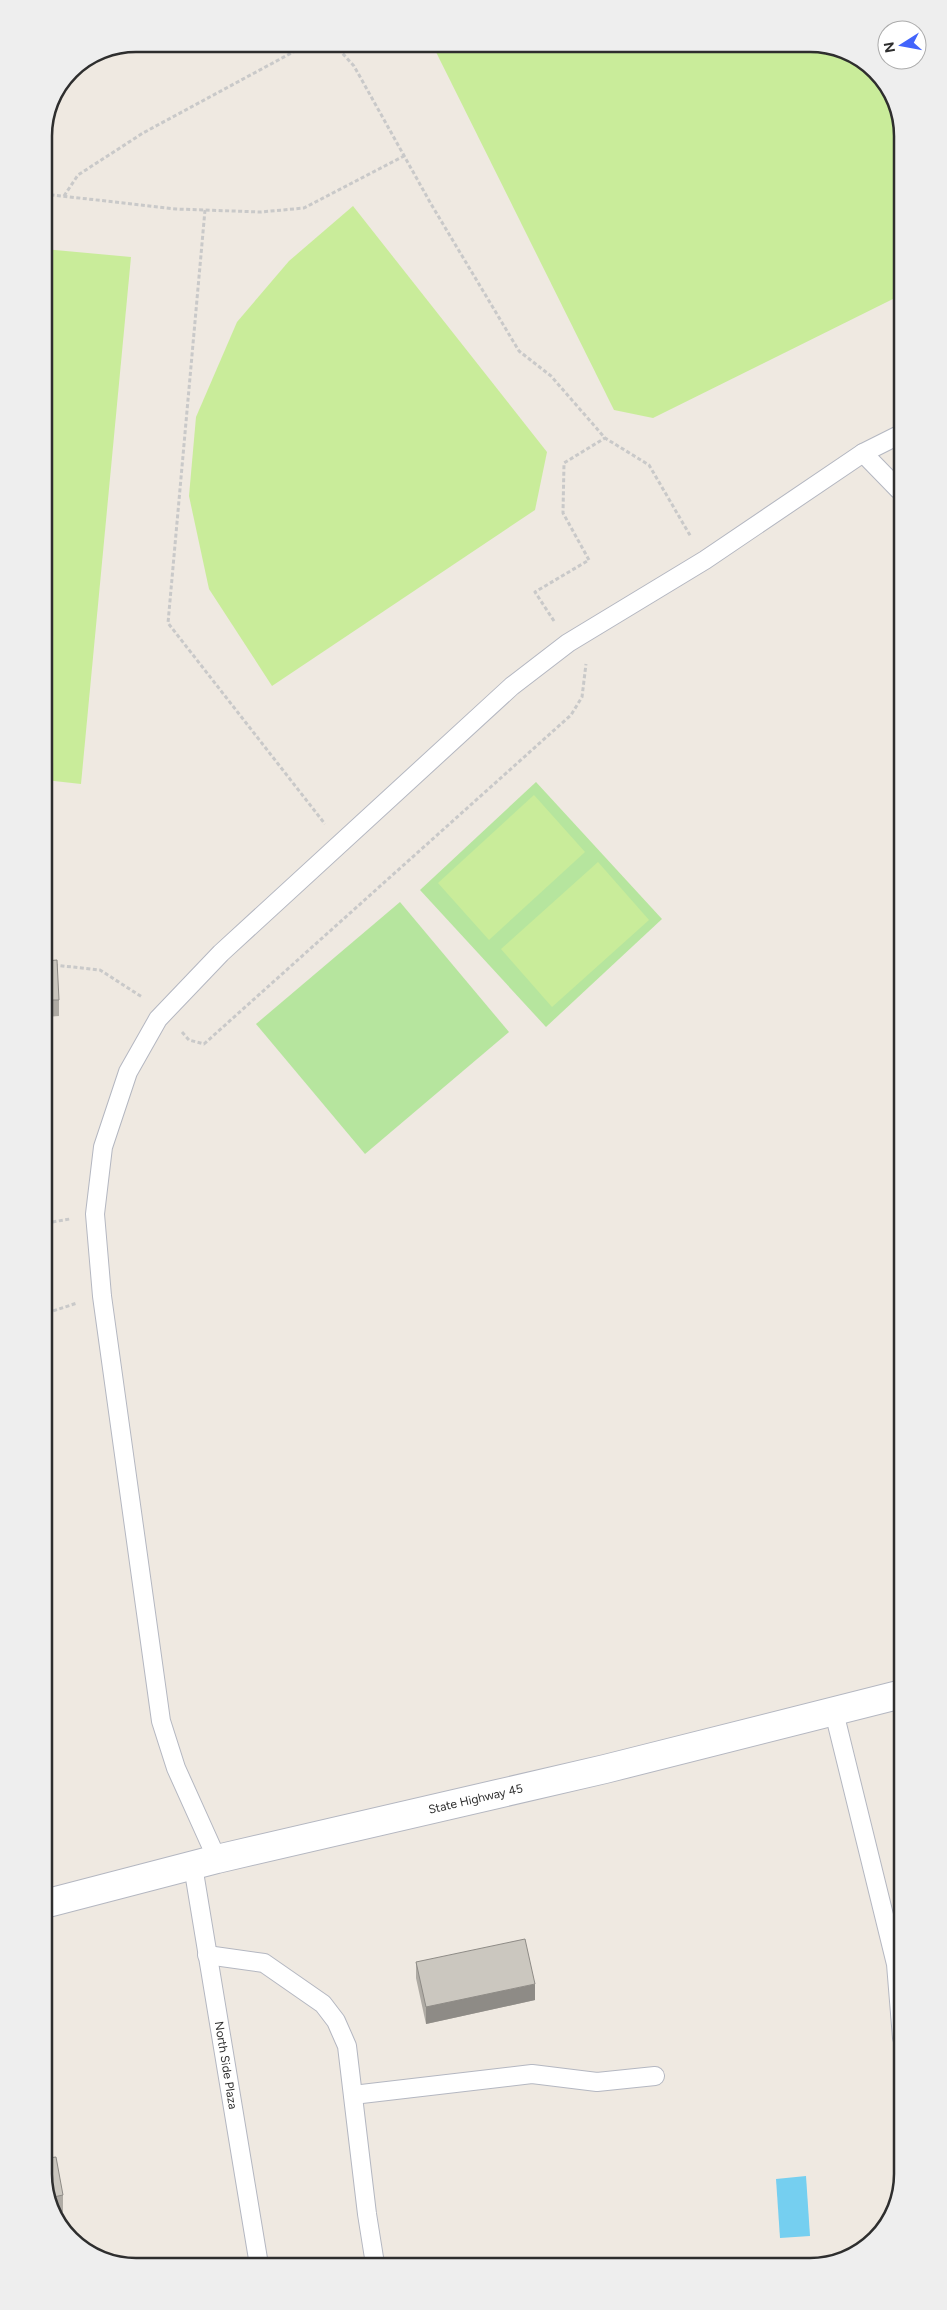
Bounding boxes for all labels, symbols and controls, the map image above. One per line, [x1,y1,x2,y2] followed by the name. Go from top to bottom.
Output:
[877,20,927,70] north arrow
[880,40,899,54] text: N
[427,1781,524,1817] street label: State Highway 45
[212,2020,240,2110] street label: North Side Plaza

